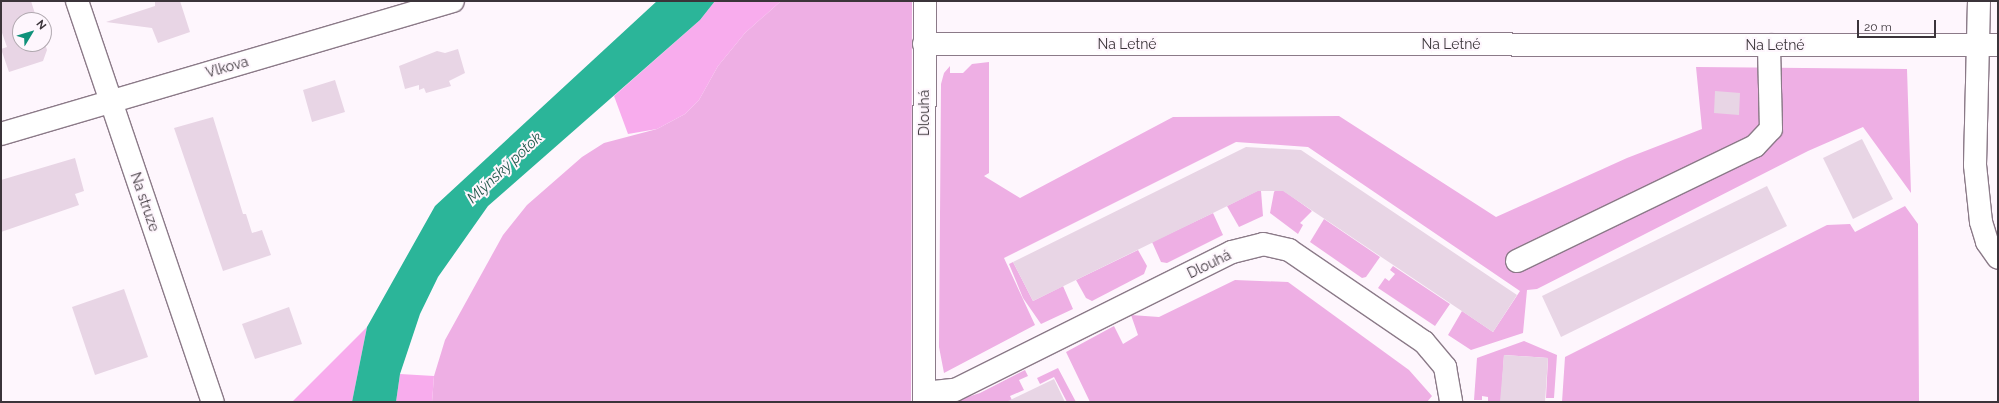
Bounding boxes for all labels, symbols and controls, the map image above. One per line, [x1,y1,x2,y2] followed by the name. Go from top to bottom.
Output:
[12,12,52,52] north arrow
[1859,12,1938,38] scale bar
[33,18,49,32] text: N
[1864,20,1892,34] text: 20 m
[1097,36,1157,52] street label: Na Letné
[1421,36,1481,52] street label: Na Letné
[1745,37,1805,53] street label: Na Letné
[204,53,250,81] street label: Vlkova
[916,90,932,136] street label: Dlouhá
[464,129,546,207] water label: Mlýnský potok
[127,170,163,234] street label: Na struze
[1185,246,1233,282] street label: Dlouhá

